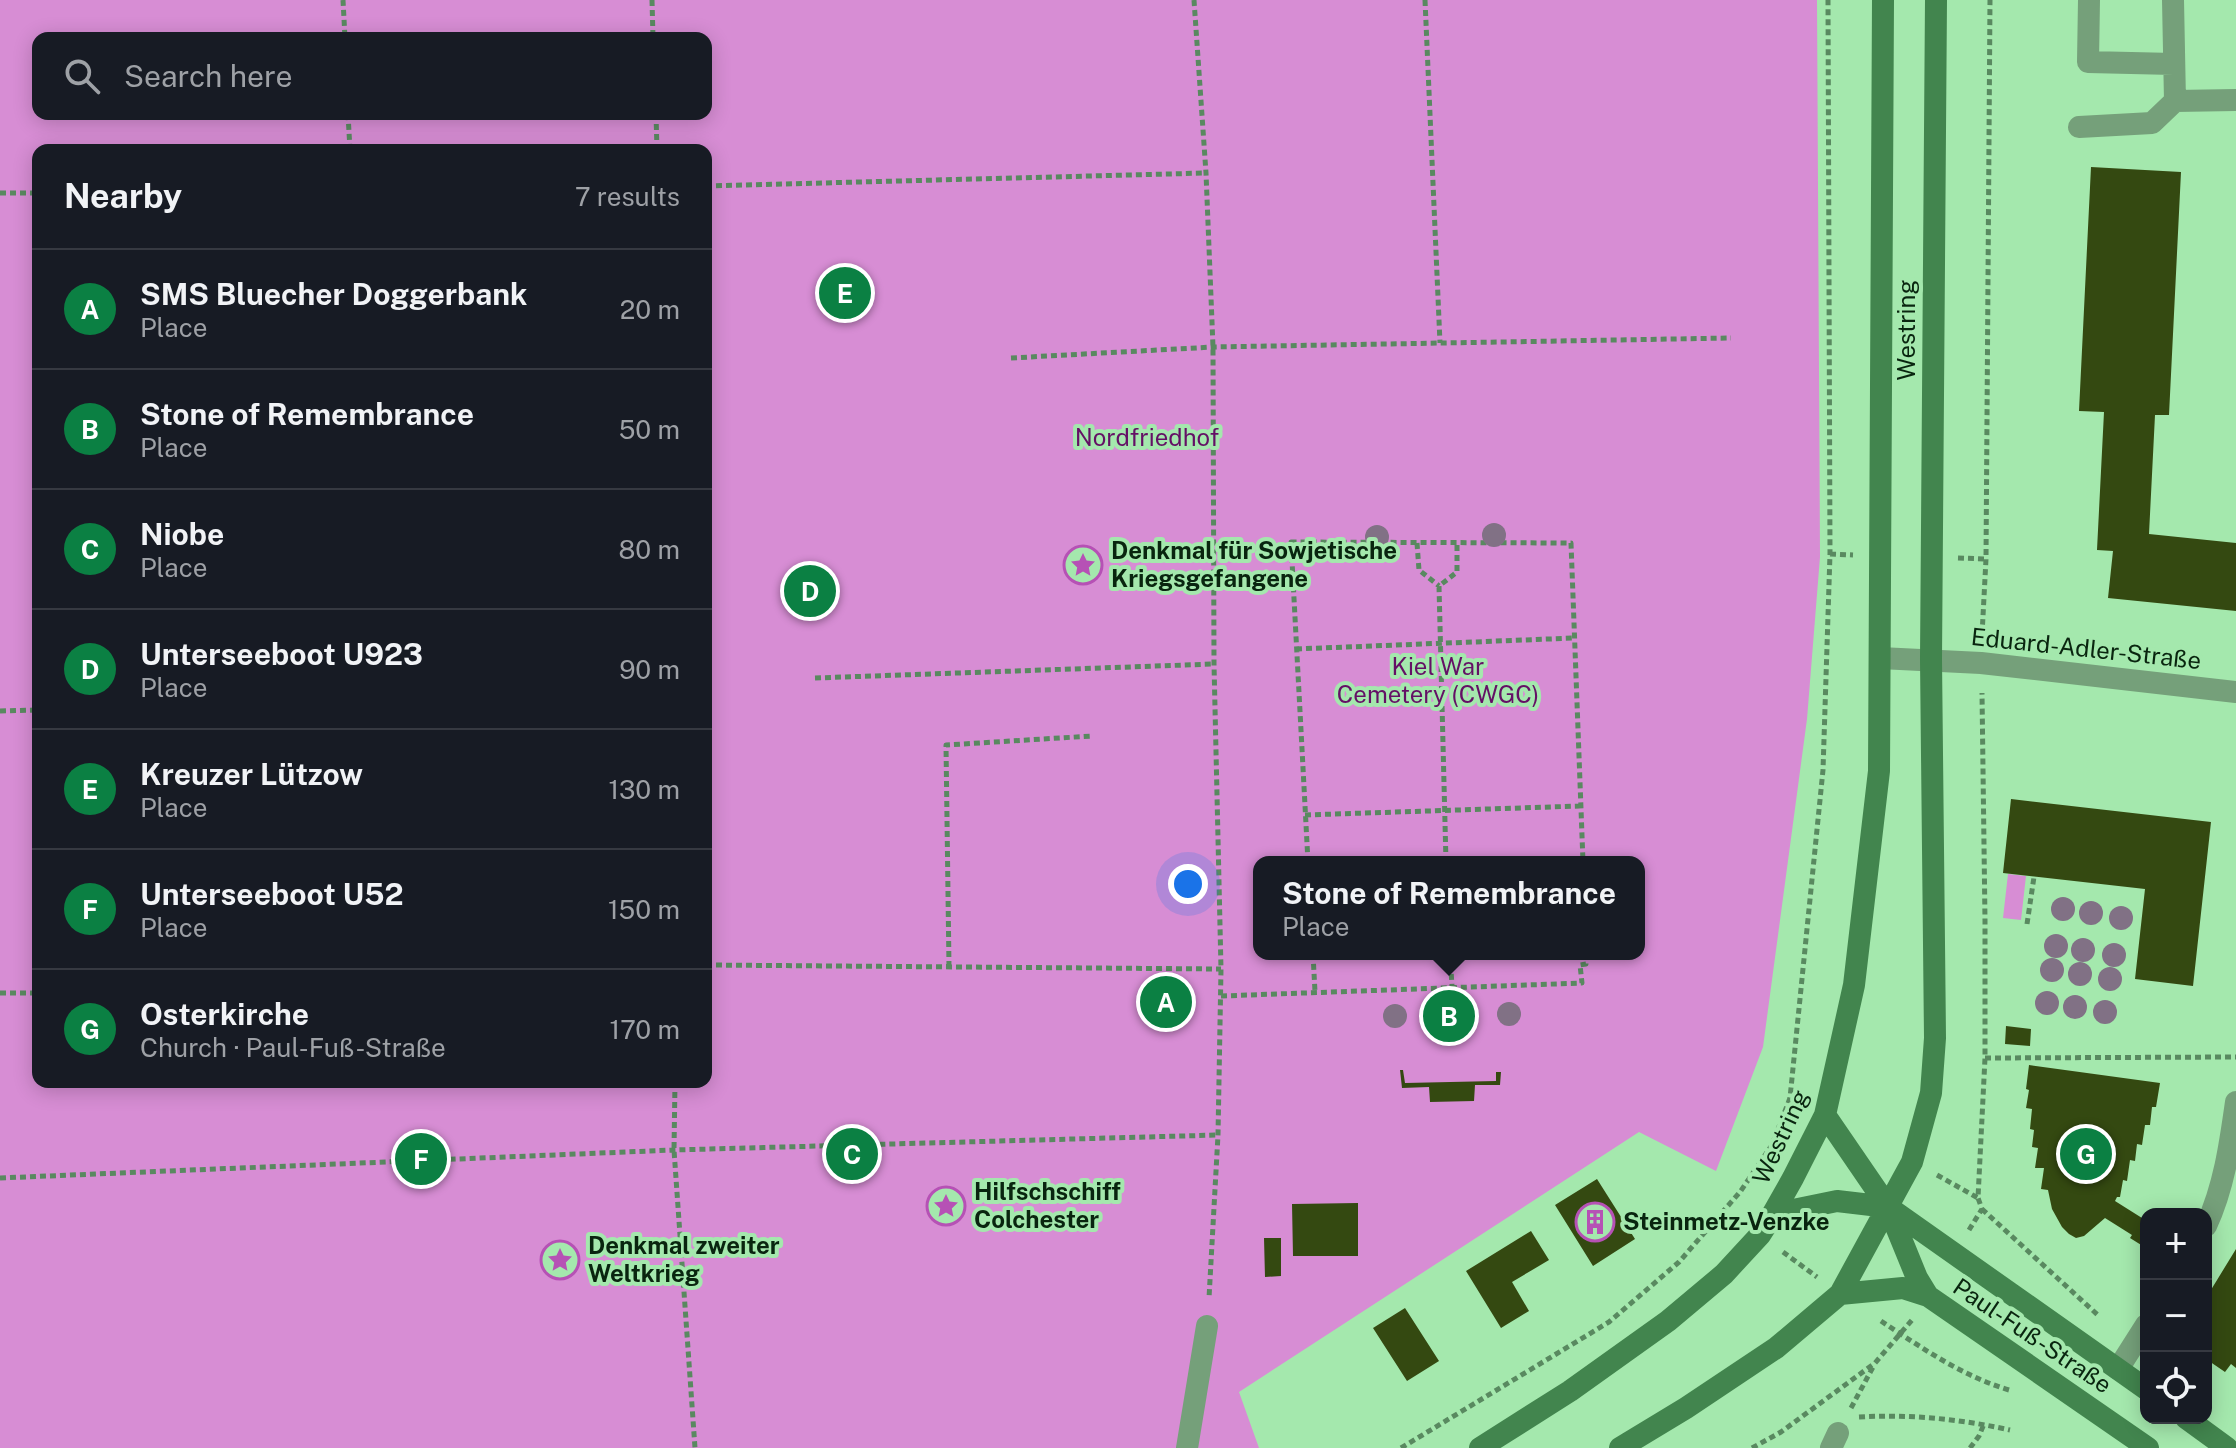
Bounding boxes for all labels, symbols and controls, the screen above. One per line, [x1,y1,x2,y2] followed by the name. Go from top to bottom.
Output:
[32,32,712,120] search box
[60,54,104,98] icon: search
[124,58,292,94] text: Search here
[64,176,182,216] text: Nearby
[575,181,680,212] text: 7 results
[819,263,871,323] pin: E
[140,276,527,312] text: SMS Bluecher Doggerbank
[1892,280,1920,380] street label: Westring
[81,294,99,325] text: A
[620,294,680,325] text: 20 m
[140,312,207,343] text: Place
[140,396,474,432] text: Stone of Remembrance
[81,414,99,445] text: B
[619,414,680,445] text: 50 m
[1075,423,1219,451] park label: Nordfriedhof
[140,432,207,463] text: Place
[140,516,224,552] text: Niobe
[81,534,99,565] text: C
[619,534,680,565] text: 80 m
[1111,536,1397,592] place label: Denkmal für Sowjetische Kriegsgefangene
[1062,544,1104,586] place icon: Denkmal für Sowjetische Kriegsgefangene
[140,552,207,583] text: Place
[784,561,836,621] pin: D
[1970,622,2203,674] street label: Eduard-Adler-Straße
[140,636,423,672] text: Unterseeboot U923
[1337,652,1539,708] park label: Kiel War Cemetery (CWGC)
[81,654,99,685] text: D
[619,654,680,685] text: 90 m
[140,672,207,703] text: Place
[140,756,363,792] text: Kreuzer Lützow
[82,774,98,805] text: E
[608,774,680,805] text: 130 m
[140,792,207,823] text: Place
[1253,856,1645,960] popup
[1168,864,1208,904] your location
[1282,875,1616,911] text: Stone of Remembrance
[140,876,404,912] text: Unterseeboot U52
[82,894,98,925] text: F
[608,894,680,925] text: 150 m
[1282,911,1349,942] text: Place
[140,912,207,943] text: Place
[1140,972,1192,1032] pin: A
[1423,986,1475,1046] pin: B
[140,996,309,1032] text: Osterkirche
[80,1014,100,1045] text: G
[610,1014,680,1045] text: 170 m
[140,1032,446,1063] text: Church · Paul-Fuß-Straße
[1746,1085,1814,1188] street label: Westring
[826,1124,878,1184] pin: C
[2060,1124,2112,1184] pin: G
[395,1129,447,1189] pin: F
[974,1177,1121,1233] place label: Hilfschschiff Colchester
[925,1185,967,1227] place icon: Hilfschschiff Colchester
[1574,1201,1616,1243] building icon: Steinmetz-Venzke
[1623,1207,1830,1235] place label: Steinmetz-Venzke
[2140,1208,2212,1424] map controls
[2140,1208,2212,1280] button: +
[588,1231,780,1287] place label: Denkmal zweiter Weltkrieg
[539,1239,581,1281] place icon: Denkmal zweiter Weltkrieg
[1948,1272,2117,1398] street label: Paul-Fuß-Straße
[2140,1280,2212,1352] button: −
[2140,1352,2212,1424] button: locate

